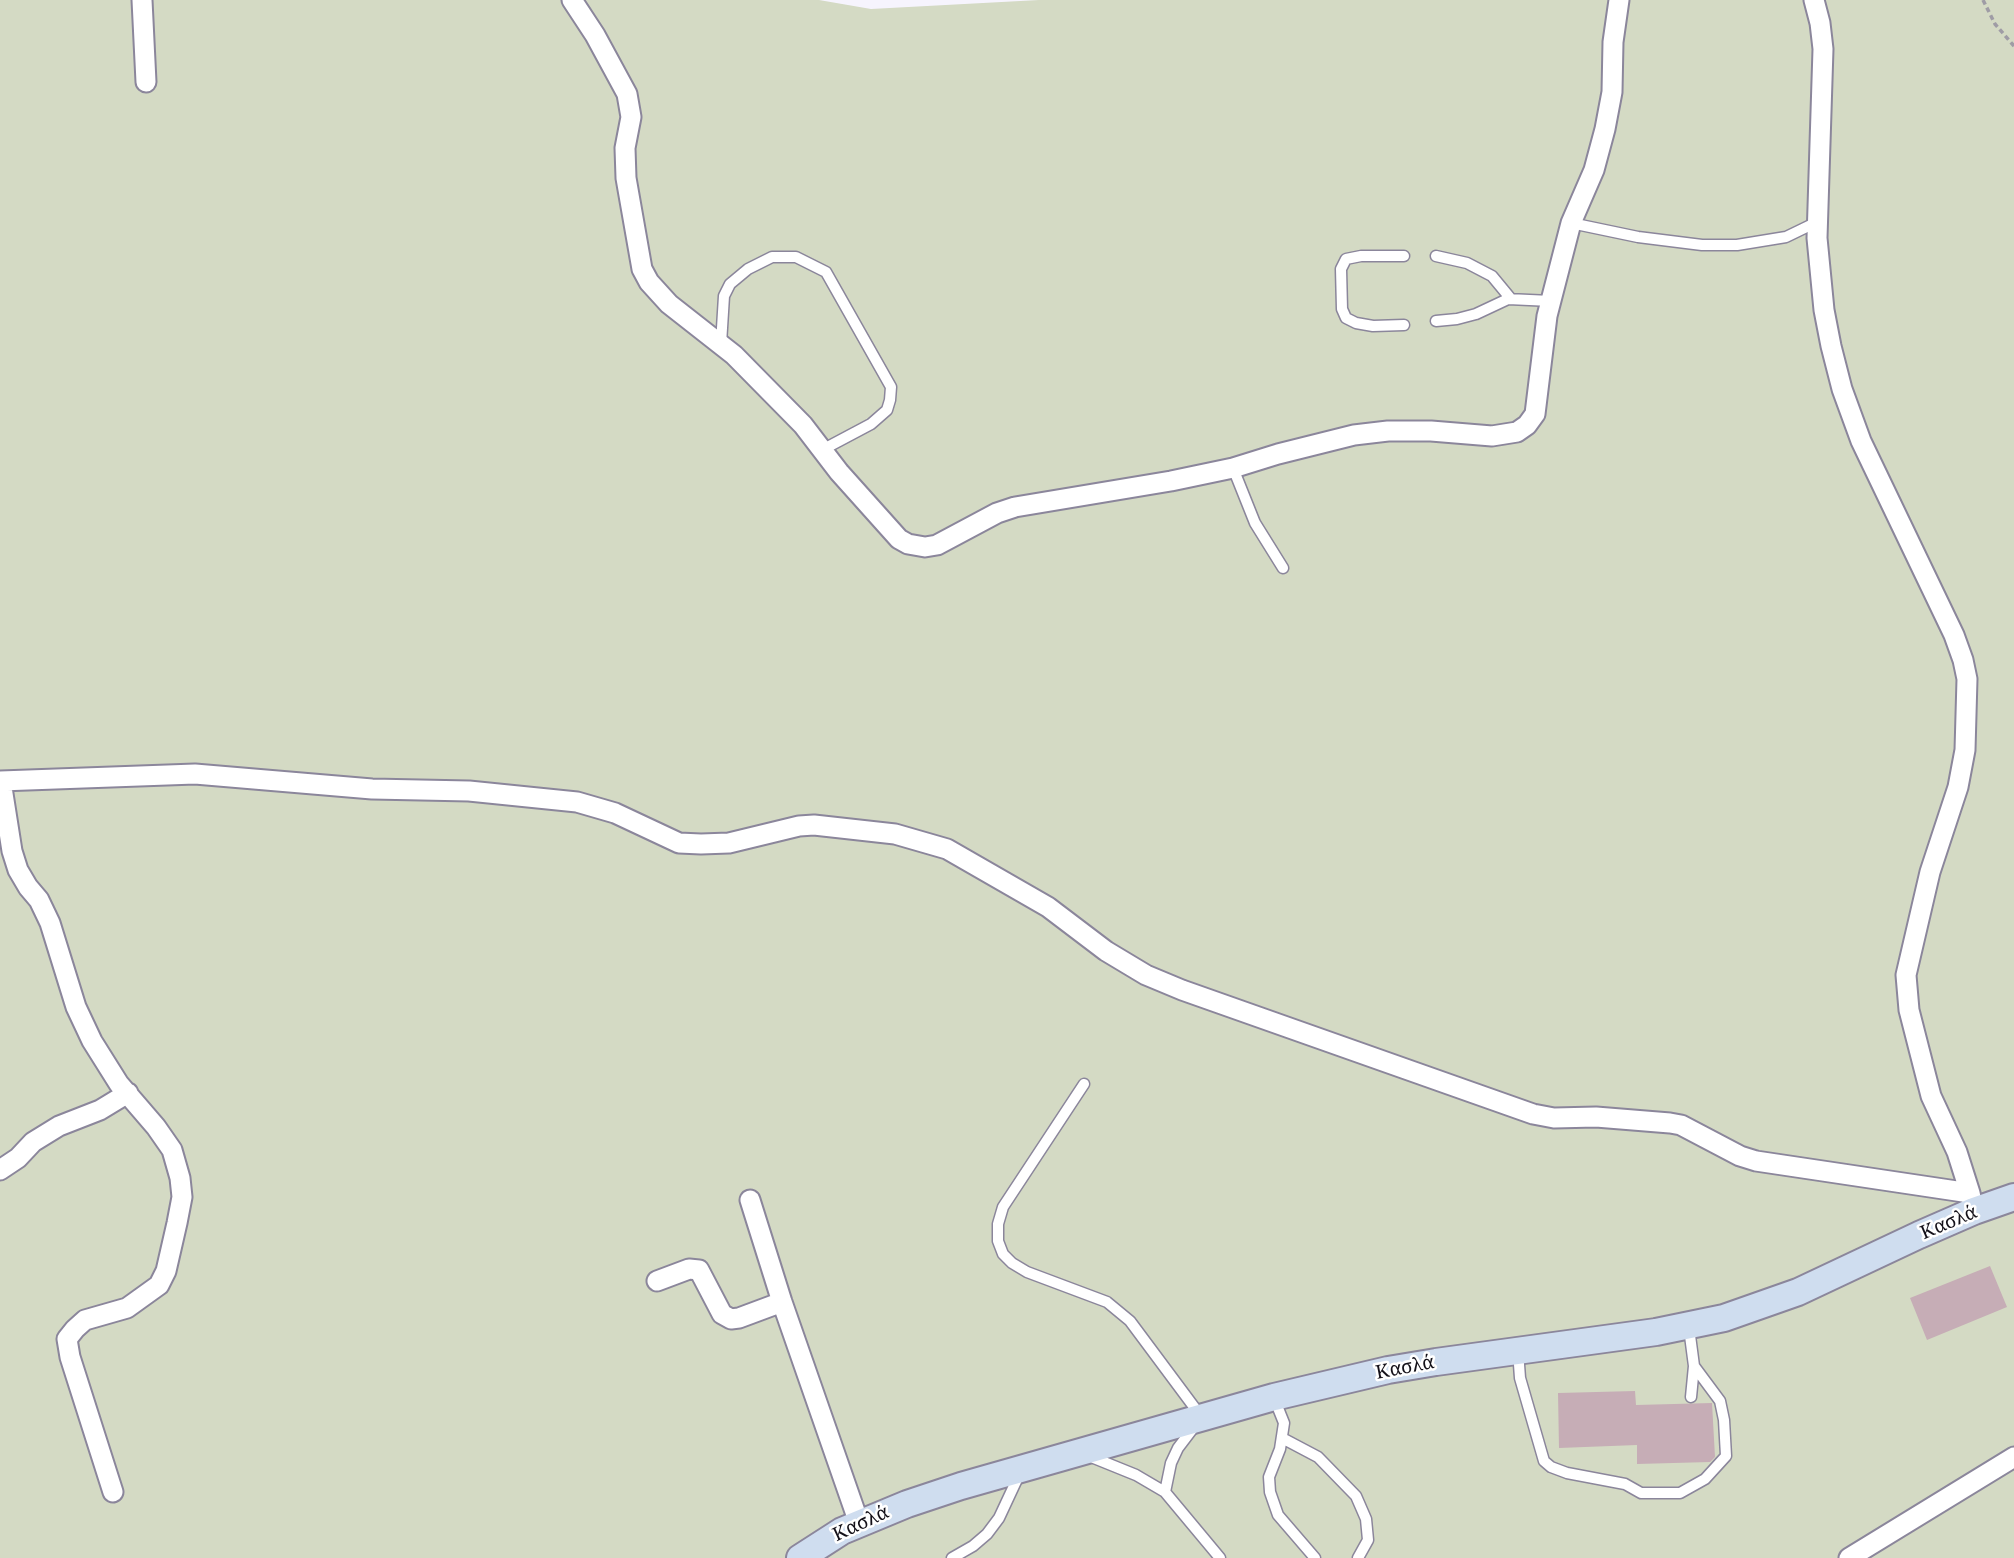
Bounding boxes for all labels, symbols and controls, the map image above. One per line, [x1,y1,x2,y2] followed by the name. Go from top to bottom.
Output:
[1917,1201,1981,1245] street label: Κασλά
[1374,1351,1436,1385] street label: Κασλά
[829,1501,893,1547] street label: Κασλά

